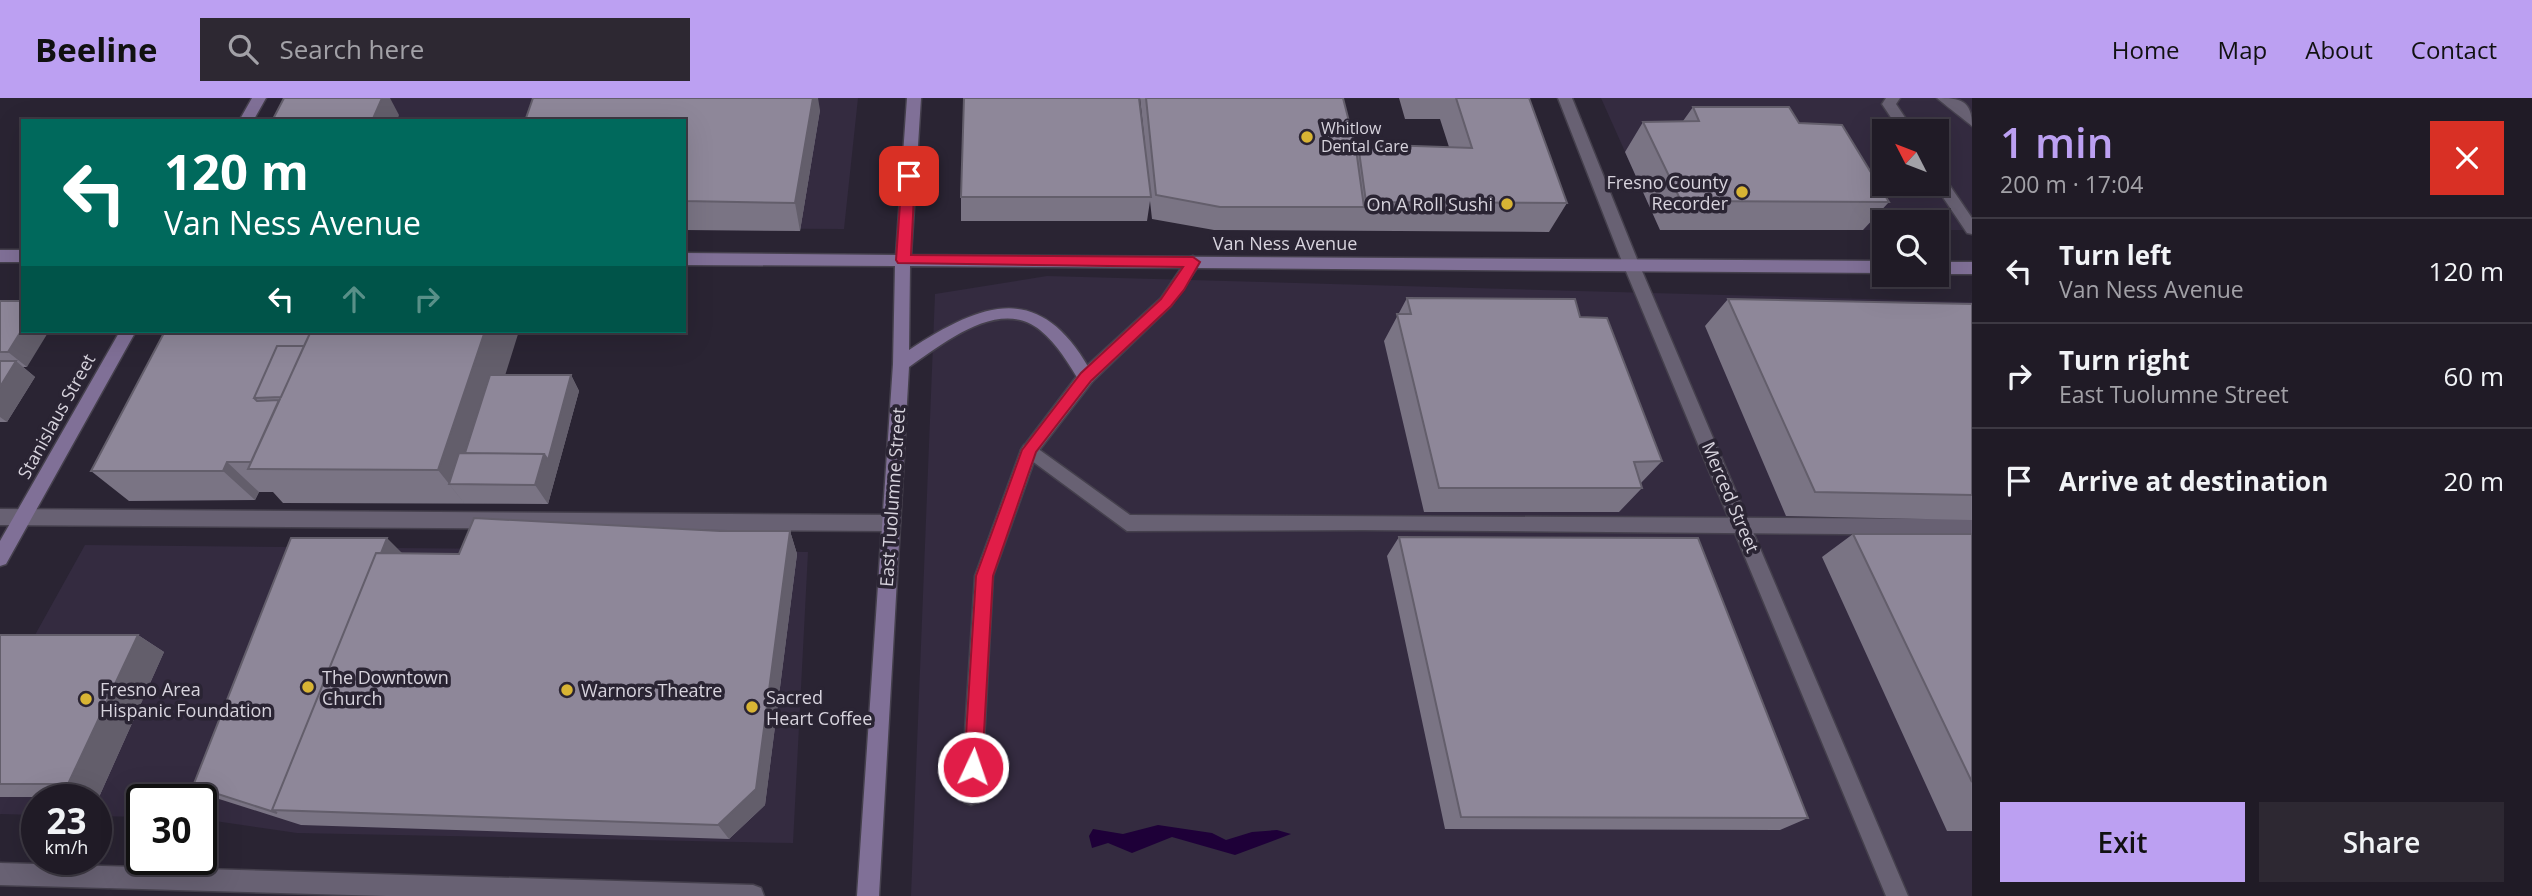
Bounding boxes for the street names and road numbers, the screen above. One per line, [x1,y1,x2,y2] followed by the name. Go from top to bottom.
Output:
[1213,231,1357,255] street label: Van Ness Avenue
[12,349,100,483] street label: Stanislaus Street
[874,406,910,588] street label: East Tuolumne Street
[1697,438,1765,556] street label: Merced Street

